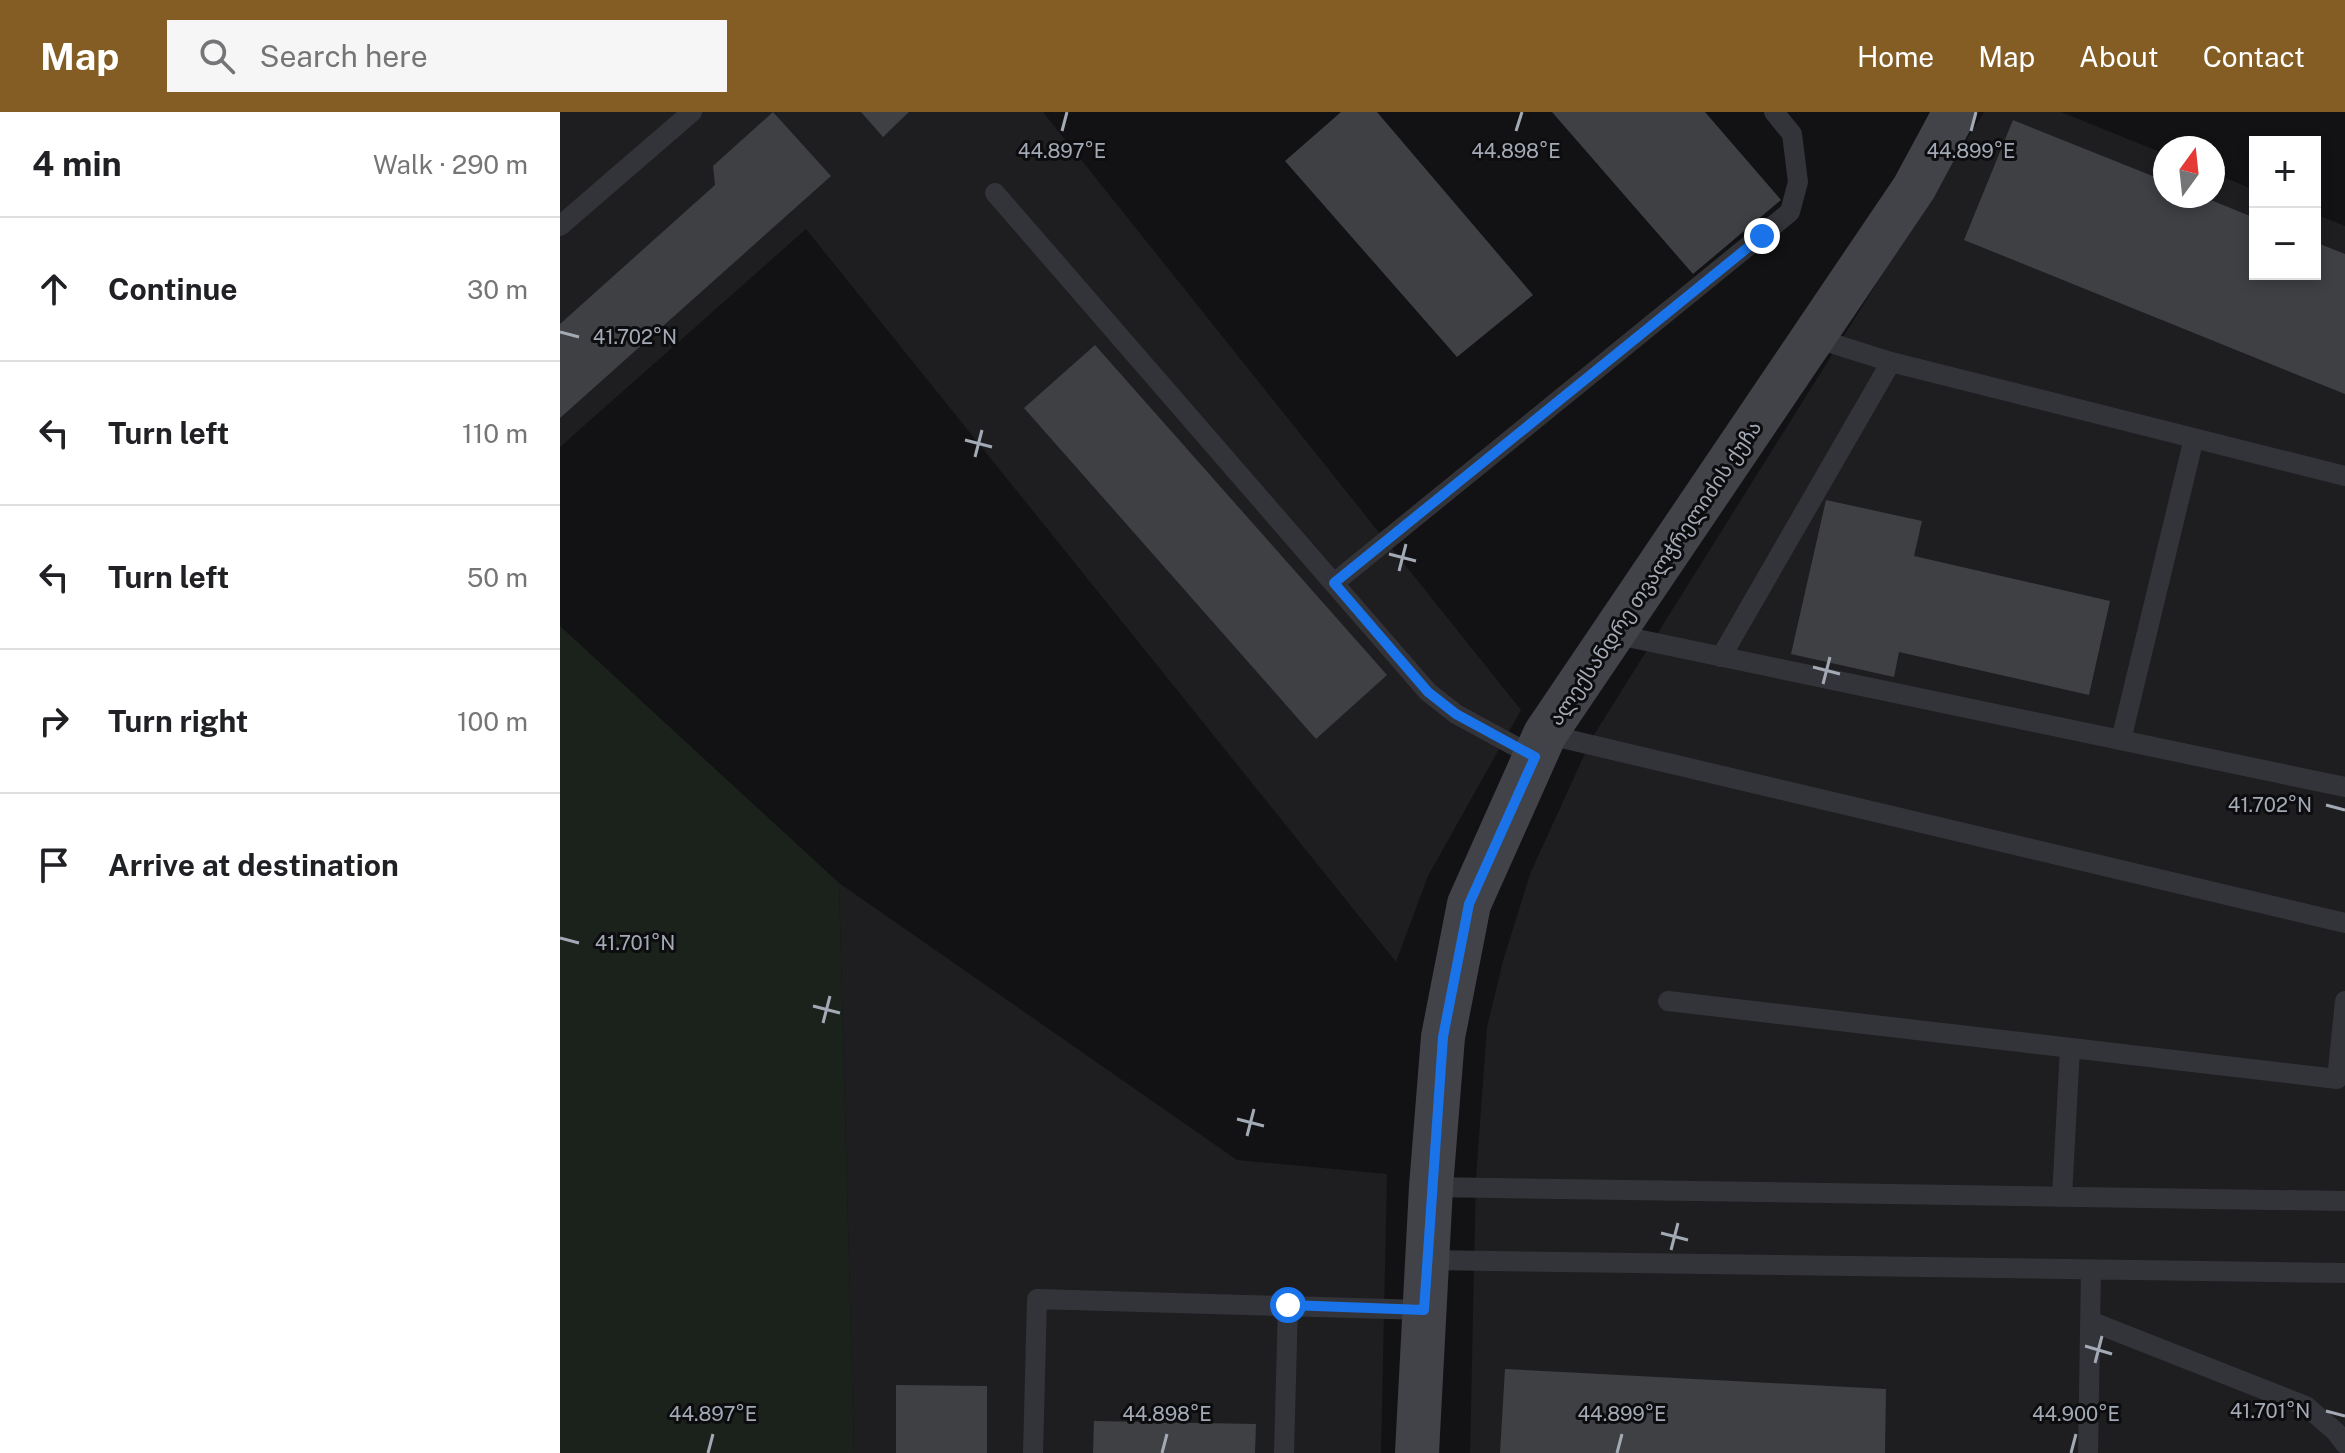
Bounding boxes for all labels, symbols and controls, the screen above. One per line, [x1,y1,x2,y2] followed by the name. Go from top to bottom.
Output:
[167,20,727,92] search box
[40,34,119,79] text: Map
[195,34,239,78] icon: search
[259,38,428,74] text: Search here
[1857,40,1934,73] text: Home
[1978,40,2035,73] text: Map
[2079,40,2159,73] text: About
[2203,40,2305,73] text: Contact
[2153,136,2225,208] north arrow
[2249,136,2321,280] map controls
[2249,136,2321,208] button: +
[1018,139,1106,163] text: 44.897°E
[1471,139,1561,163] text: 44.898°E
[1927,139,2015,163] text: 44.899°E
[32,144,122,184] text: 4 min
[373,149,528,180] text: Walk · 290 m
[2249,208,2321,280] button: −
[1744,218,1780,254] route end
[32,267,76,311] icon: ahead
[108,271,238,307] text: Continue
[467,274,528,305] text: 30 m
[593,325,677,349] text: 41.702°N
[32,411,76,455] icon: left
[108,415,229,451] text: Turn left
[1544,416,1767,730] street label: ალექსანდრე თვალჭრელიძის ქუჩა
[462,418,528,449] text: 110 m
[32,555,76,599] icon: left
[108,559,229,595] text: Turn left
[467,562,528,593] text: 50 m
[32,699,76,743] icon: right
[108,703,248,739] text: Turn right
[457,706,528,737] text: 100 m
[2228,793,2312,817] text: 41.702°N
[32,843,76,887] icon: arrive
[108,847,399,883] text: Arrive at destination
[595,931,675,955] text: 41.701°N
[1270,1287,1306,1323] route start
[2230,1399,2310,1423] text: 41.701°N
[669,1402,757,1426] text: 44.897°E
[1122,1402,1212,1426] text: 44.898°E
[1578,1402,1666,1426] text: 44.899°E
[2032,1402,2120,1426] text: 44.900°E

